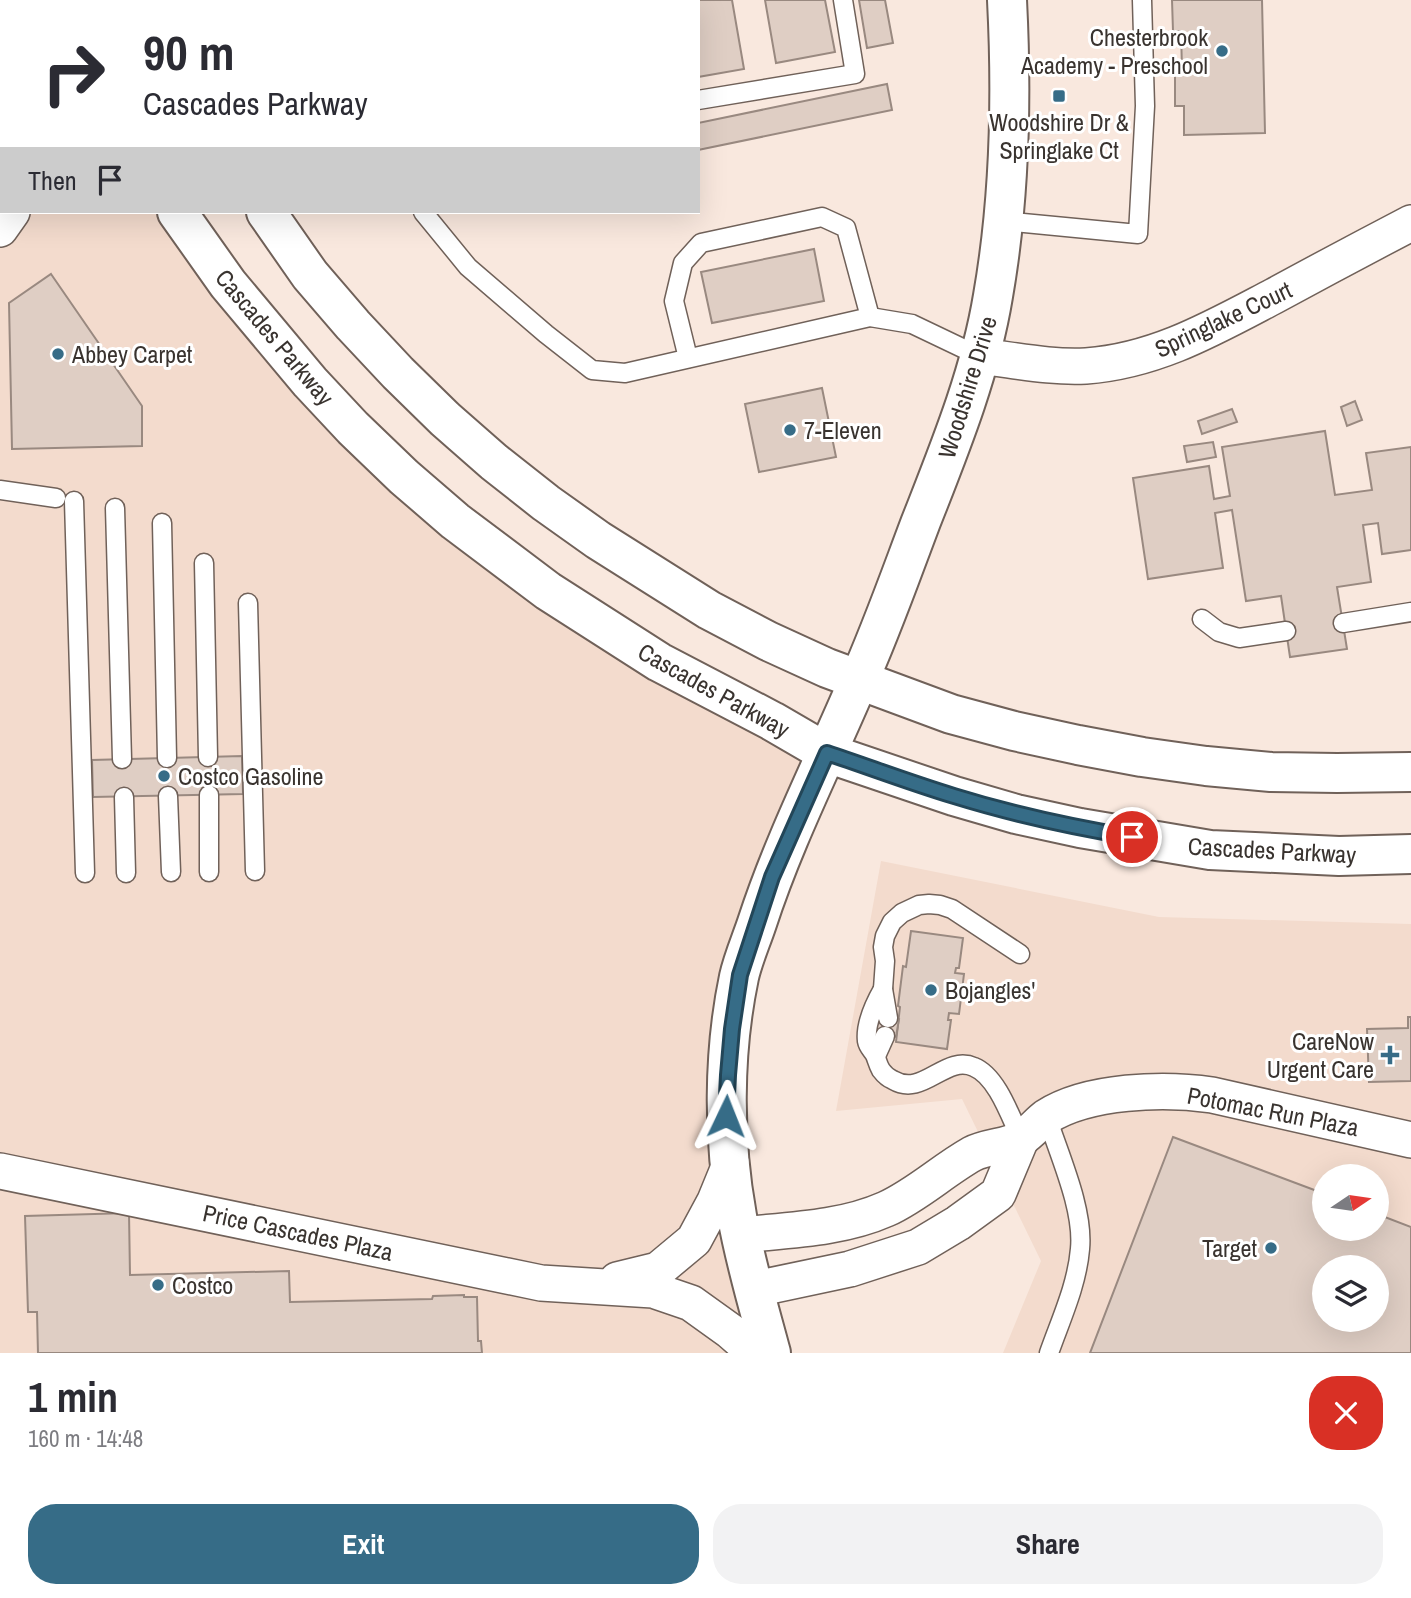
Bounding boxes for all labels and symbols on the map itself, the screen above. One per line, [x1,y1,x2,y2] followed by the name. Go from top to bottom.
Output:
[1020,21,1208,81] place label: Chesterbrook Academy - Preschool
[1214,43,1230,59] marker: Chesterbrook Academy - Preschool
[1051,88,1067,104] marker: Woodshire Dr & Springlake Ct
[989,106,1129,166] place label: Woodshire Dr & Springlake Ct
[209,262,341,412] street label: Cascades Parkway
[1149,273,1297,365] street label: Springlake Court
[930,312,1004,462] street label: Woodshire Drive
[71,338,193,370] place label: Abbey Carpet
[50,346,66,362] marker: Abbey Carpet
[804,414,882,446] place label: 7-Eleven
[782,422,798,438] marker: 7-Eleven
[633,635,796,745] street label: Cascades Parkway
[178,760,324,792] place label: Costco Gasoline
[156,768,172,784] marker: Costco Gasoline
[1102,807,1162,867] pin
[1187,830,1357,870] street label: Cascades Parkway
[945,974,1035,1006] place label: Bojangles'
[923,982,939,998] marker: Bojangles'
[1267,1025,1375,1085] place label: CareNow Urgent Care
[1380,1045,1400,1065] marker: CareNow Urgent Care
[689,1079,763,1153] position arrow
[1185,1079,1361,1143] street label: Potomac Run Plaza
[1312,1164,1390,1241] north arrow
[200,1196,396,1268] street label: Price Cascades Plaza
[1202,1232,1258,1264] place label: Target
[1263,1240,1279,1256] marker: Target
[172,1269,233,1301] place label: Costco
[150,1277,166,1293] marker: Costco

